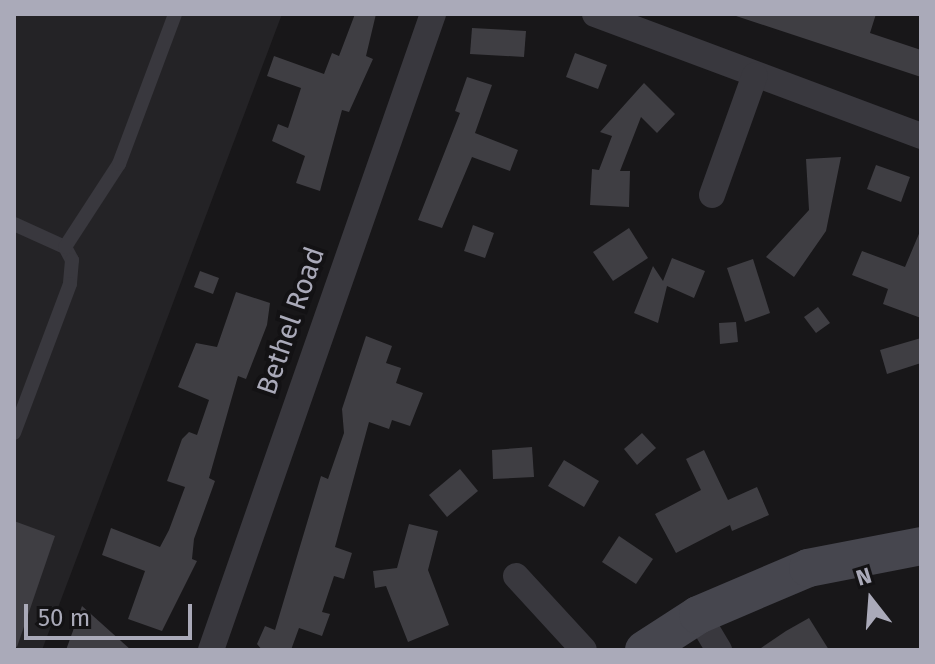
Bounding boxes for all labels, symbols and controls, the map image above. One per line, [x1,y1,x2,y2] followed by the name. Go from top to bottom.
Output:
[250,243,332,399] street label: Bethel Road
[831,560,911,640] north arrow
[853,562,875,592] text: N
[28,588,196,638] scale bar
[38,604,90,632] text: 50 m

